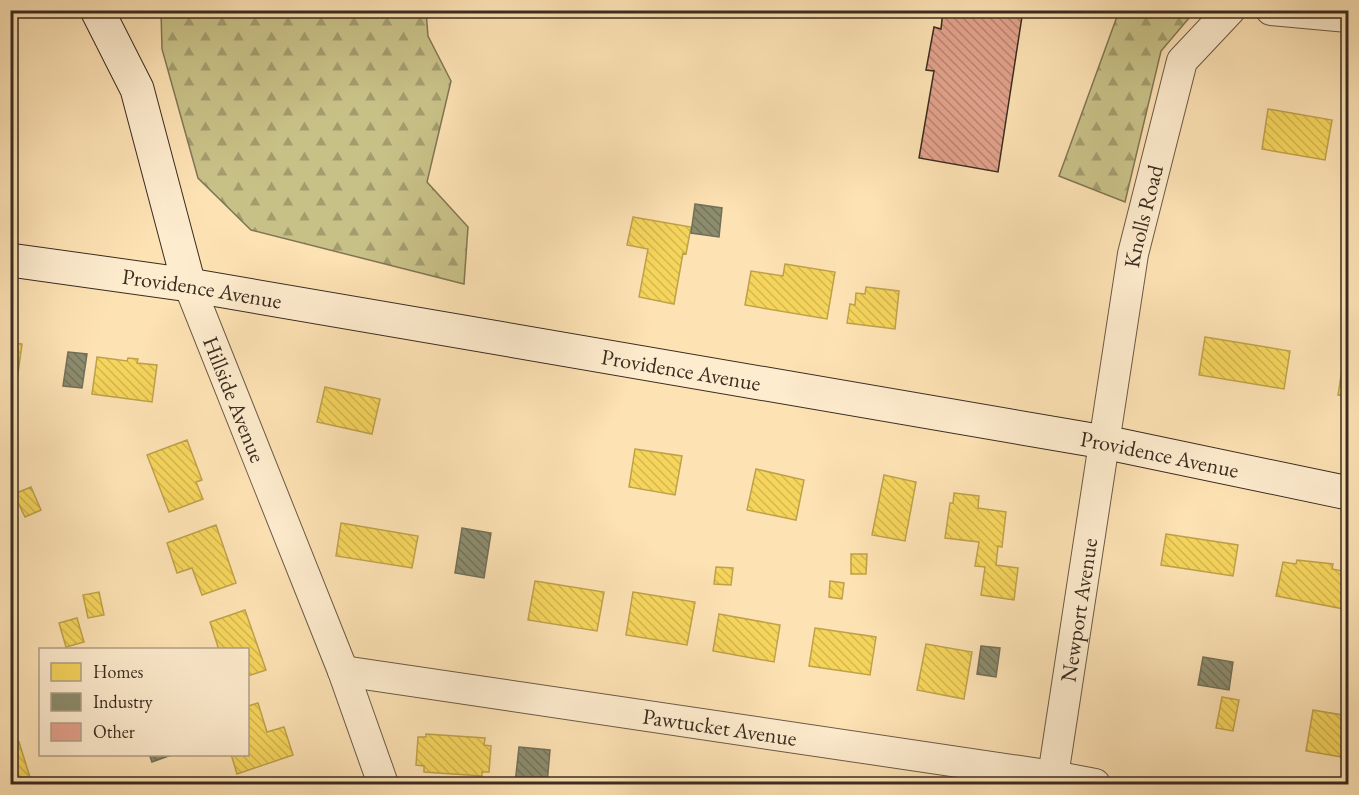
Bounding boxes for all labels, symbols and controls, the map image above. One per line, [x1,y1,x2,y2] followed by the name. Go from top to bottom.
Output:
[1117,161,1170,270] street label: Knolls Road
[120,262,284,316] street label: Providence Avenue
[196,332,272,467] street label: Hillside Avenue
[599,342,763,398] street label: Providence Avenue
[1078,424,1242,485] street label: Providence Avenue
[1054,536,1104,684] street label: Newport Avenue
[39,648,249,756] legend
[93,660,144,683] text: Homes
[93,690,153,713] text: Industry
[641,702,799,753] street label: Pawtucket Avenue
[93,720,135,743] text: Other

